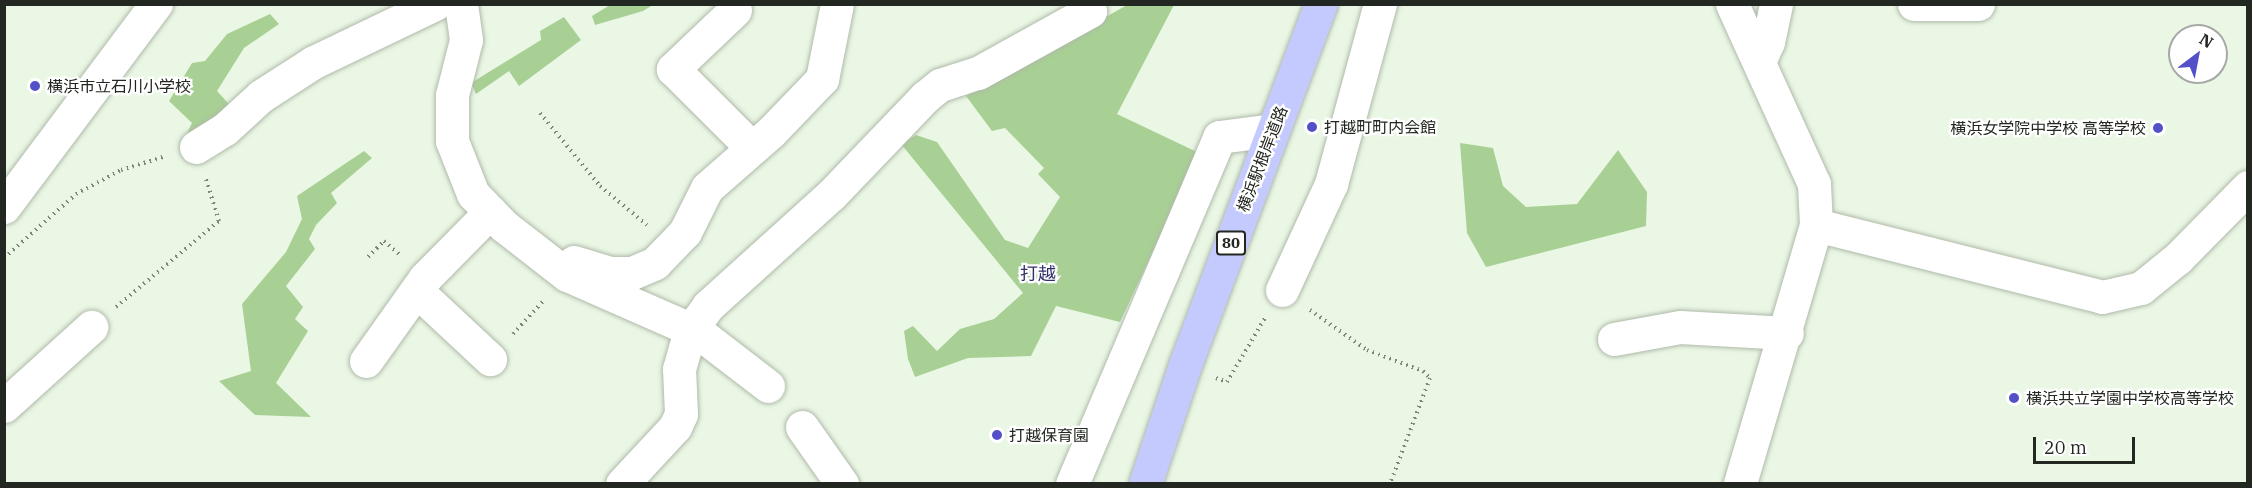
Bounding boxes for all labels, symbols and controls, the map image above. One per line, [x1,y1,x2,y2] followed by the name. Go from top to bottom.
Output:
[2168,24,2228,84] north arrow
[2196,29,2217,52] text: N
[47,76,191,96] place label: 横浜市立石川小学校
[28,79,42,93] marker: 横浜市立石川小学校
[1233,103,1291,215] street label: 横浜駅根岸道路
[1324,117,1436,137] place label: 打越町町内会館
[1950,118,2146,138] place label: 横浜女学院中学校 高等学校
[1305,120,1319,134] marker: 打越町町内会館
[2151,121,2165,135] marker: 横浜女学院中学校 高等学校
[1216,231,1246,255] road number: 80
[1020,263,1056,285] district label: 打越
[2026,388,2234,408] place label: 横浜共立学園中学校高等学校
[2007,391,2021,405] marker: 横浜共立学園中学校高等学校
[1009,425,1089,445] place label: 打越保育園
[2036,425,2138,463] scale bar
[990,428,1004,442] marker: 打越保育園
[2044,436,2087,459] text: 20 m

